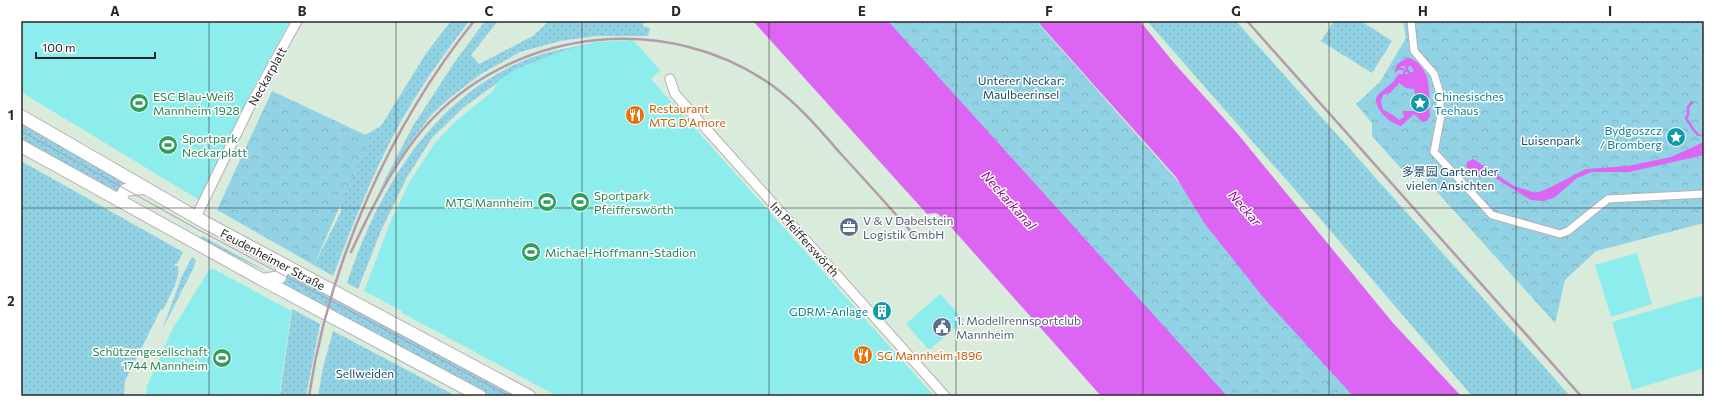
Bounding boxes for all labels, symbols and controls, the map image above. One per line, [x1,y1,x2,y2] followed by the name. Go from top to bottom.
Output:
[110,3,120,19] text: A
[298,3,307,19] text: B
[485,3,494,19] text: C
[671,3,681,19] text: D
[858,3,866,19] text: E
[1045,3,1053,19] text: F
[1231,3,1241,19] text: G
[1418,3,1428,19] text: H
[1608,3,1612,19] text: I
[36,34,155,60] scale bar
[42,40,76,54] text: 100 m
[245,44,289,108] street label: Neckarplatt
[978,73,1064,101] park label: Unterer Neckar: Maulbeerinsel
[153,89,240,117] place label: ESC Blau-Weiß Mannheim 1928
[1434,89,1504,117] place label: Chinesisches Teehaus
[128,92,150,114] sports icon: ESC Blau-Weiß Mannheim 1928
[1409,92,1431,114] place icon: Chinesisches Teehaus
[649,101,726,129] place label: Restaurant MTG D'Amore
[624,104,646,126] restaurant icon: Restaurant MTG D'Amore
[8,107,14,123] text: 1
[1600,123,1662,151] place label: Bydgoszcz / Bromberg
[1665,126,1687,148] place icon: Bydgoszcz / Bromberg
[182,131,247,159] place label: Sportpark Neckarplatt
[1521,133,1581,147] park label: Luisenpark
[157,134,179,156] sports icon: Sportpark Neckarplatt
[1402,164,1498,192] park label: 多景园 Garten der vielen Ansichten
[978,167,1040,233] water label: Neckarkanal
[1225,187,1265,230] water label: Neckar
[594,188,674,216] place label: Sportpark Pfeifferswörth
[536,191,558,213] sports icon: MTG Mannheim
[569,191,591,213] sports icon: Sportpark Pfeifferswörth
[445,195,533,209] place label: MTG Mannheim
[768,199,842,279] street label: Im Pfeifferswörth
[863,213,953,241] place label: V & V Dabelstein Logistik GmbH
[838,216,860,238] office icon: V & V Dabelstein Logistik GmbH
[218,226,328,292] street label: Feudenheimer Straße
[520,241,542,263] sports icon: Michael-Hoffmann-Stadion
[545,245,696,259] place label: Michael-Hoffmann-Stadion
[7,293,15,309] text: 2
[871,300,893,322] building icon: GDRM-Anlage
[789,304,868,318] place label: GDRM-Anlage
[956,313,1081,341] place label: 1. Modellrennsportclub Mannheim
[931,316,953,338] public building icon: 1. Modellrennsportclub Mannheim
[93,344,208,372] place label: Schützengesellschaft 1744 Mannheim
[852,344,874,366] restaurant icon: SG Mannheim 1896
[211,347,233,369] sports icon: Schützengesellschaft 1744 Mannheim
[877,348,983,362] place label: SG Mannheim 1896
[336,366,394,380] park label: Sellweiden

